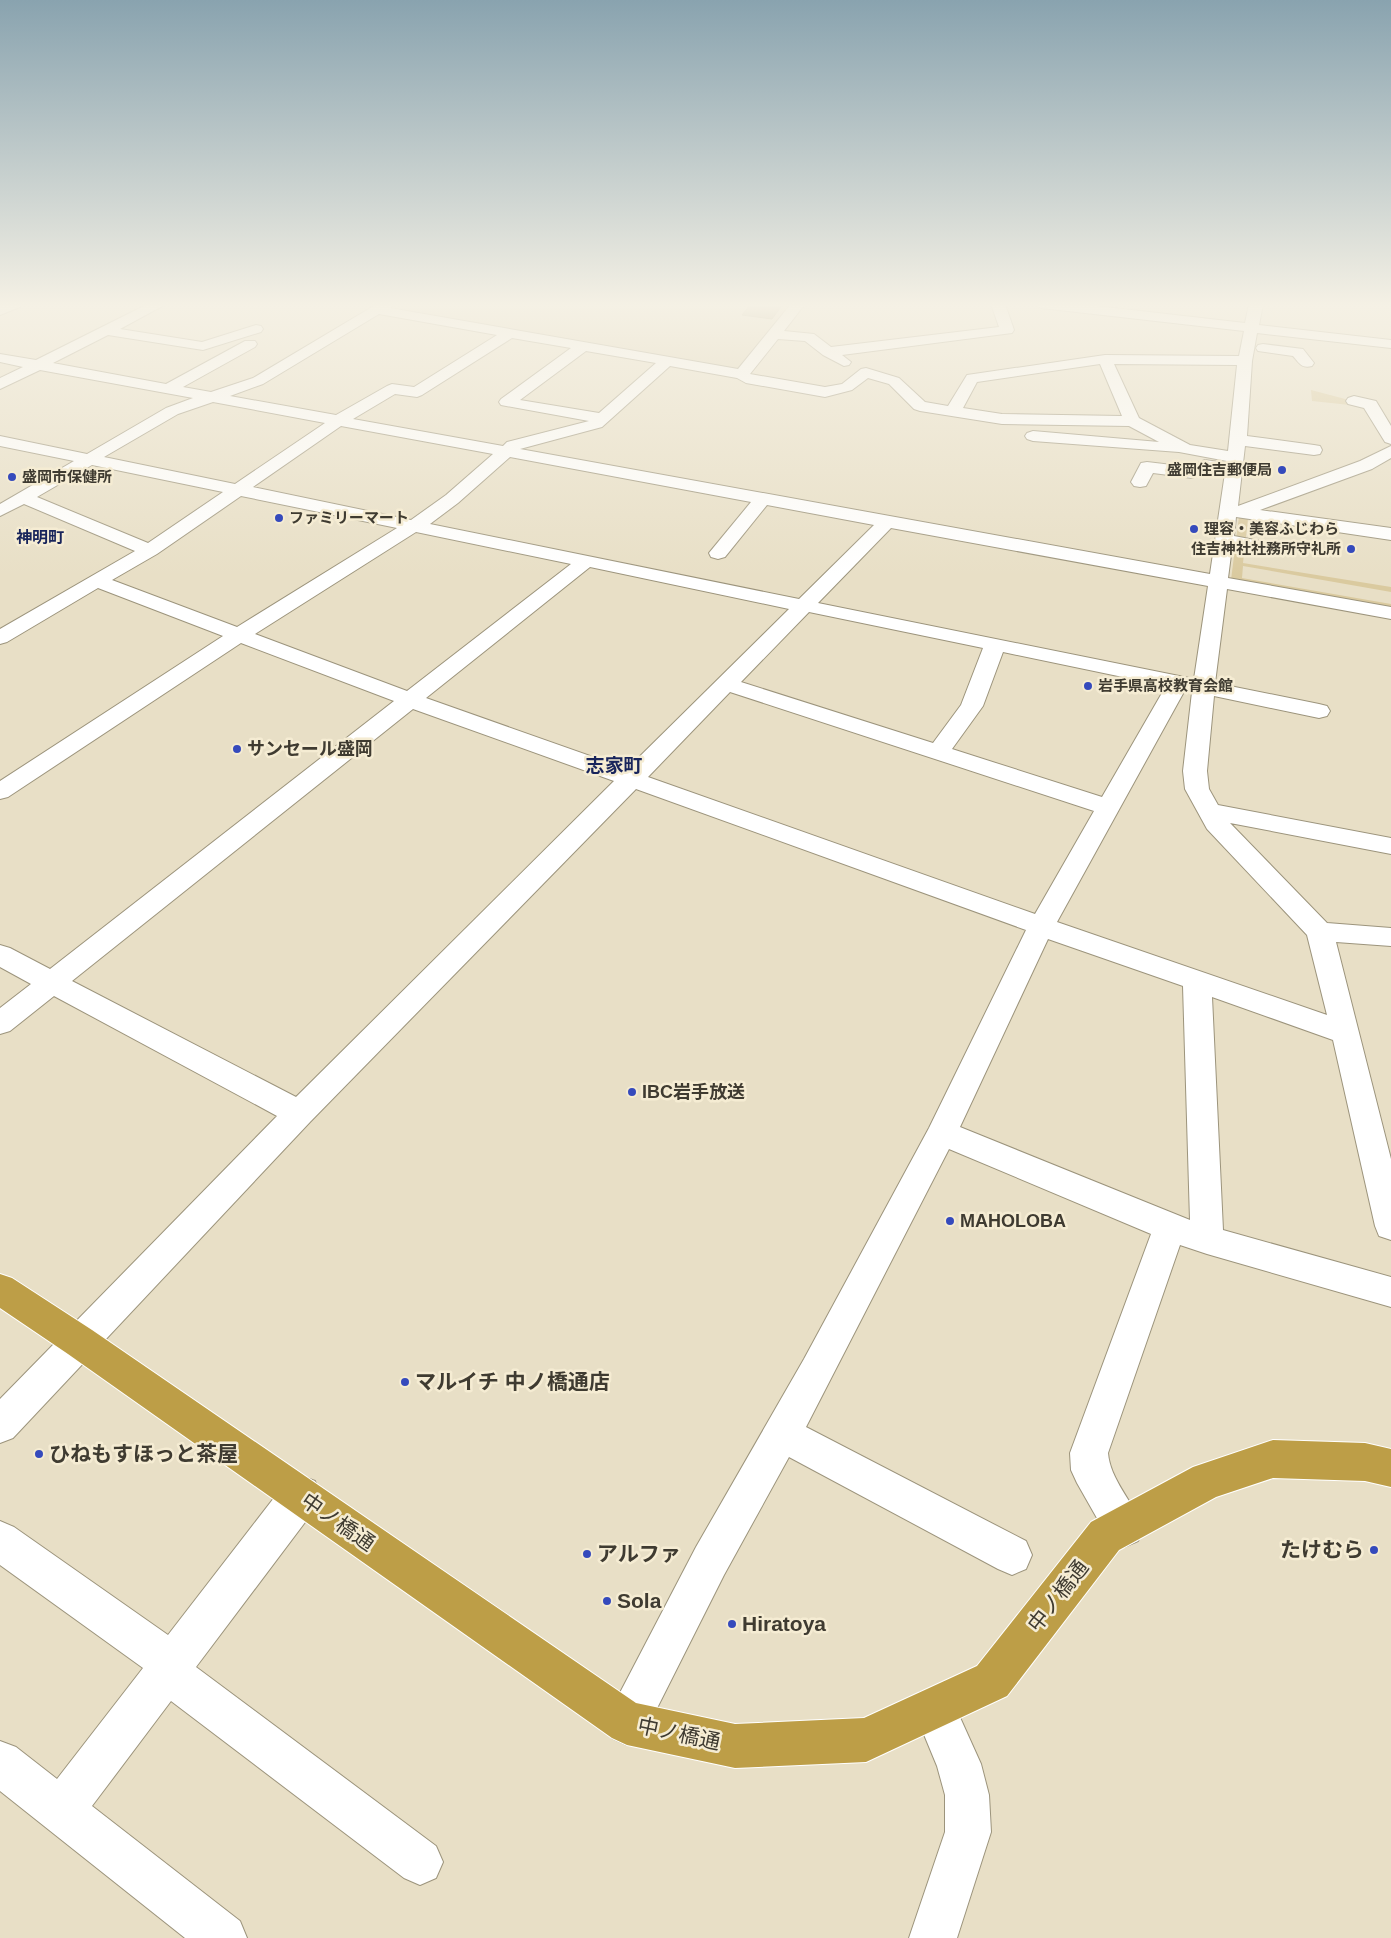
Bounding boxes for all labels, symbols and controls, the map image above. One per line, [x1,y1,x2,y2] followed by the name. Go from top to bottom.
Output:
[1167,461,1272,478] place label: 盛岡住吉郵便局
[1276,464,1288,476] marker: 盛岡住吉郵便局
[22,468,112,485] place label: 盛岡市保健所
[6,471,18,483] marker: 盛岡市保健所
[289,509,409,526] place label: ファミリーマート
[273,512,285,524] marker: ファミリーマート
[1204,520,1339,537] place label: 理容・美容ふじわら
[1188,523,1200,535] marker: 理容・美容ふじわら
[16,528,64,546] district label: 神明町
[1191,540,1341,557] place label: 住吉神社社務所守礼所
[1345,543,1357,555] marker: 住吉神社社務所守礼所
[1098,677,1233,694] place label: 岩手県高校教育会館
[1082,680,1094,692] marker: 岩手県高校教育会館
[247,739,373,759] place label: サンセール盛岡
[231,743,243,755] marker: サンセール盛岡
[585,755,643,776] district label: 志家町
[642,1082,745,1102] place label: IBC岩手放送
[626,1086,638,1098] marker: IBC岩手放送
[960,1211,1066,1231] place label: MAHOLOBA
[944,1215,956,1227] marker: MAHOLOBA
[415,1370,610,1393] place label: マルイチ 中ノ橋通店
[399,1376,411,1388] marker: マルイチ 中ノ橋通店
[49,1442,238,1465] place label: ひねもすほっと茶屋
[33,1448,45,1460] marker: ひねもすほっと茶屋
[297,1488,379,1555] street label: 中ノ橋通
[1280,1538,1364,1561] place label: たけむら
[597,1542,681,1565] place label: アルファ
[1368,1544,1380,1556] marker: たけむら
[581,1548,593,1560] marker: アルファ
[1023,1556,1093,1636] street label: 中ノ橋通
[617,1589,662,1612] place label: Sola
[601,1595,613,1607] marker: Sola
[742,1612,826,1635] place label: Hiratoya
[726,1618,738,1630] marker: Hiratoya
[636,1714,723,1753] street label: 中ノ橋通

